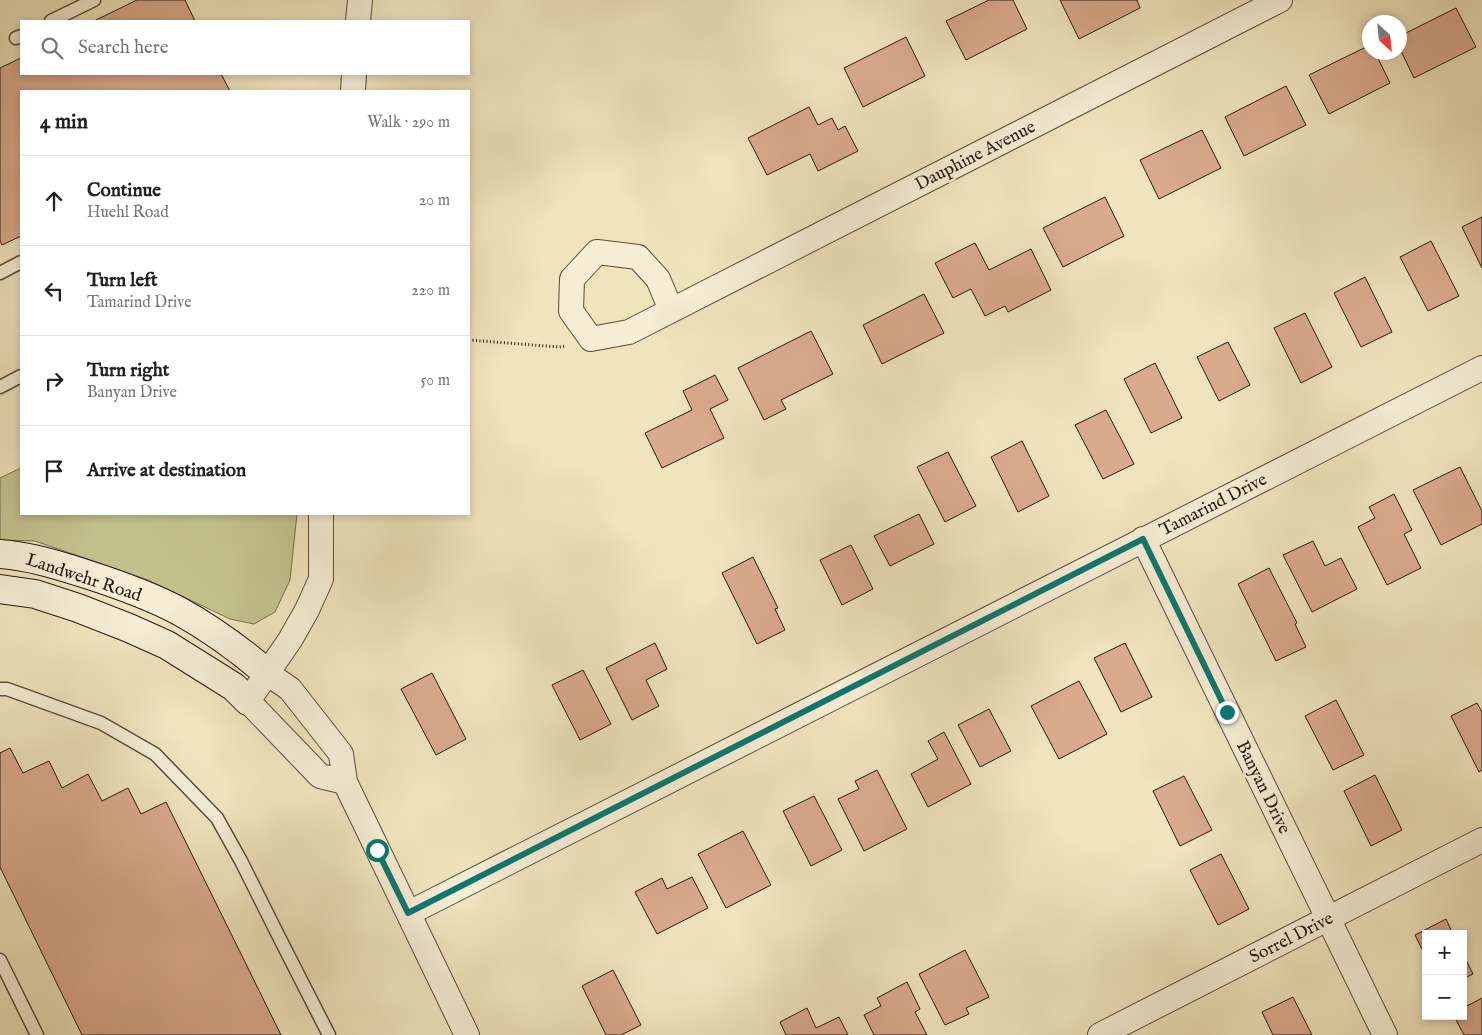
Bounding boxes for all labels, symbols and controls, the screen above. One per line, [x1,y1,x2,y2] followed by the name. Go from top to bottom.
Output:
[1362,15,1407,60] north arrow
[20,20,470,75] search box
[38,34,66,62] icon: search
[78,36,169,60] text: Search here
[40,109,88,136] text: 4 min
[367,113,450,133] text: Walk · 290 m
[911,116,1040,197] street label: Dauphine Avenue
[87,179,161,203] text: Continue
[40,187,68,215] icon: ahead
[419,191,450,211] text: 20 m
[87,203,169,223] text: Huehl Road
[87,269,158,293] text: Turn left
[40,277,68,305] icon: left
[411,281,450,301] text: 220 m
[87,293,192,313] text: Tamarind Drive
[87,359,169,383] text: Turn right
[40,367,68,395] icon: right
[421,371,450,391] text: 50 m
[87,383,177,403] text: Banyan Drive
[40,457,68,485] icon: arrive
[87,459,246,483] text: Arrive at destination
[1156,468,1271,542] street label: Tamarind Drive
[23,549,145,608] street label: Landwehr Road
[1216,701,1239,724] route end
[1230,737,1295,838] street label: Banyan Drive
[366,839,389,862] route start
[1246,907,1338,969] street label: Sorrel Drive
[1422,930,1467,1020] map controls
[1422,930,1467,975] button: +
[1422,975,1467,1020] button: −

